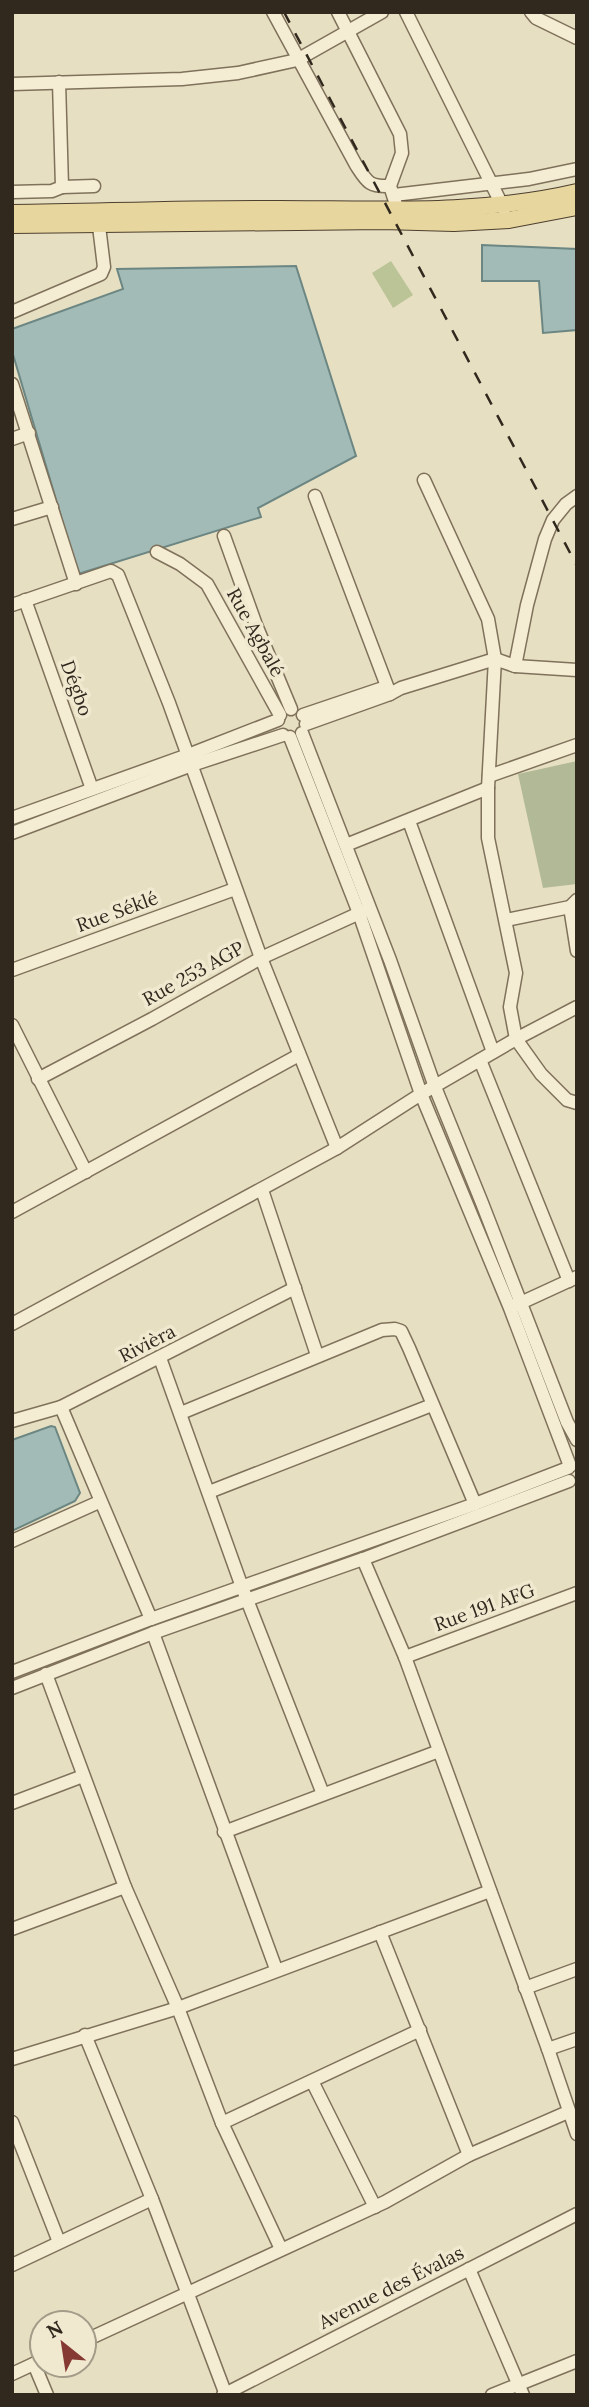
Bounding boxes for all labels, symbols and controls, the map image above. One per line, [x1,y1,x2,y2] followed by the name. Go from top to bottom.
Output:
[222,583,290,681] street label: Rue Agbalé
[56,657,98,719] street label: Dégbo
[73,885,161,937] street label: Rue Séklé
[138,935,248,1011] street label: Rue 253 AGP
[115,1319,180,1367] street label: Rivièra
[431,1578,538,1636] street label: Rue 191 AFG
[314,2240,468,2334] street label: Avenue des Évalas
[28,2309,98,2379] north arrow
[42,2315,67,2343] text: N

